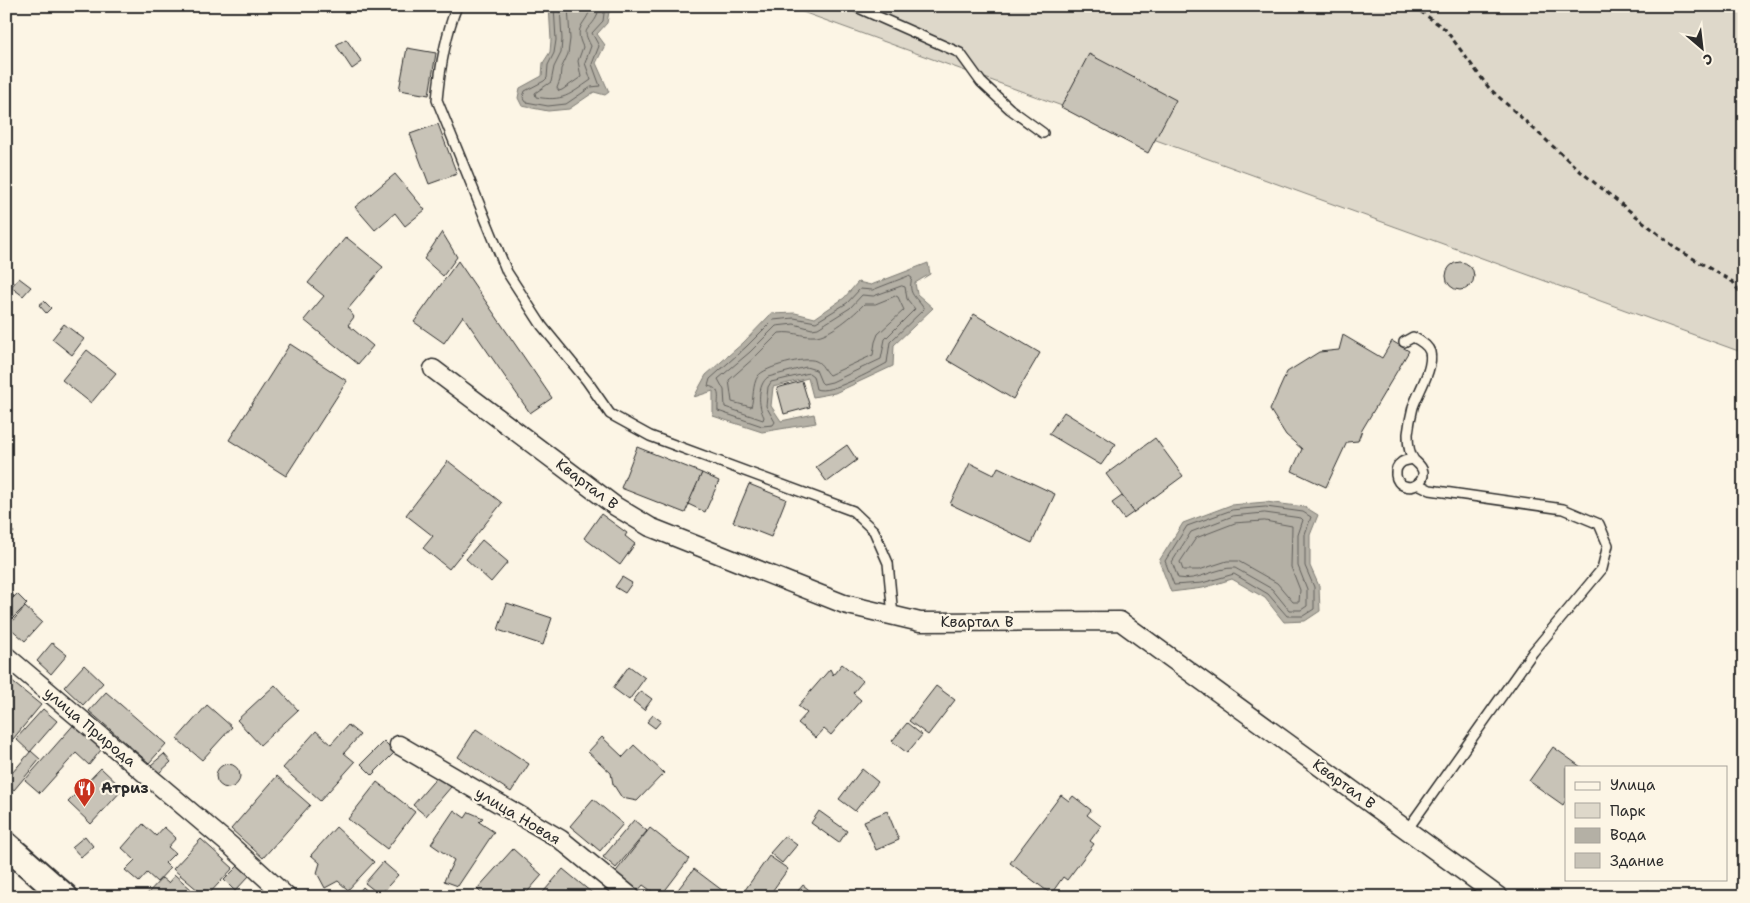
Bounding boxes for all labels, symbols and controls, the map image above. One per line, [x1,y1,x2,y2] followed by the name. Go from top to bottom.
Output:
[1678,22,1728,72] north arrow
[1700,50,1716,69] text: С
[552,454,622,514] street label: Квартал В
[940,612,1014,632] street label: Квартал В
[40,683,141,772] street label: улица Природа
[1308,754,1380,814] street label: Квартал В
[1565,766,1728,880] legend
[1610,775,1656,795] text: Улица
[73,776,97,807] restaurant icon: Атриз
[101,778,148,798] place label: Атриз
[472,783,564,849] street label: улица Новая
[1610,801,1646,821] text: Парк
[1610,825,1647,845] text: Вода
[1610,851,1664,871] text: Здание

